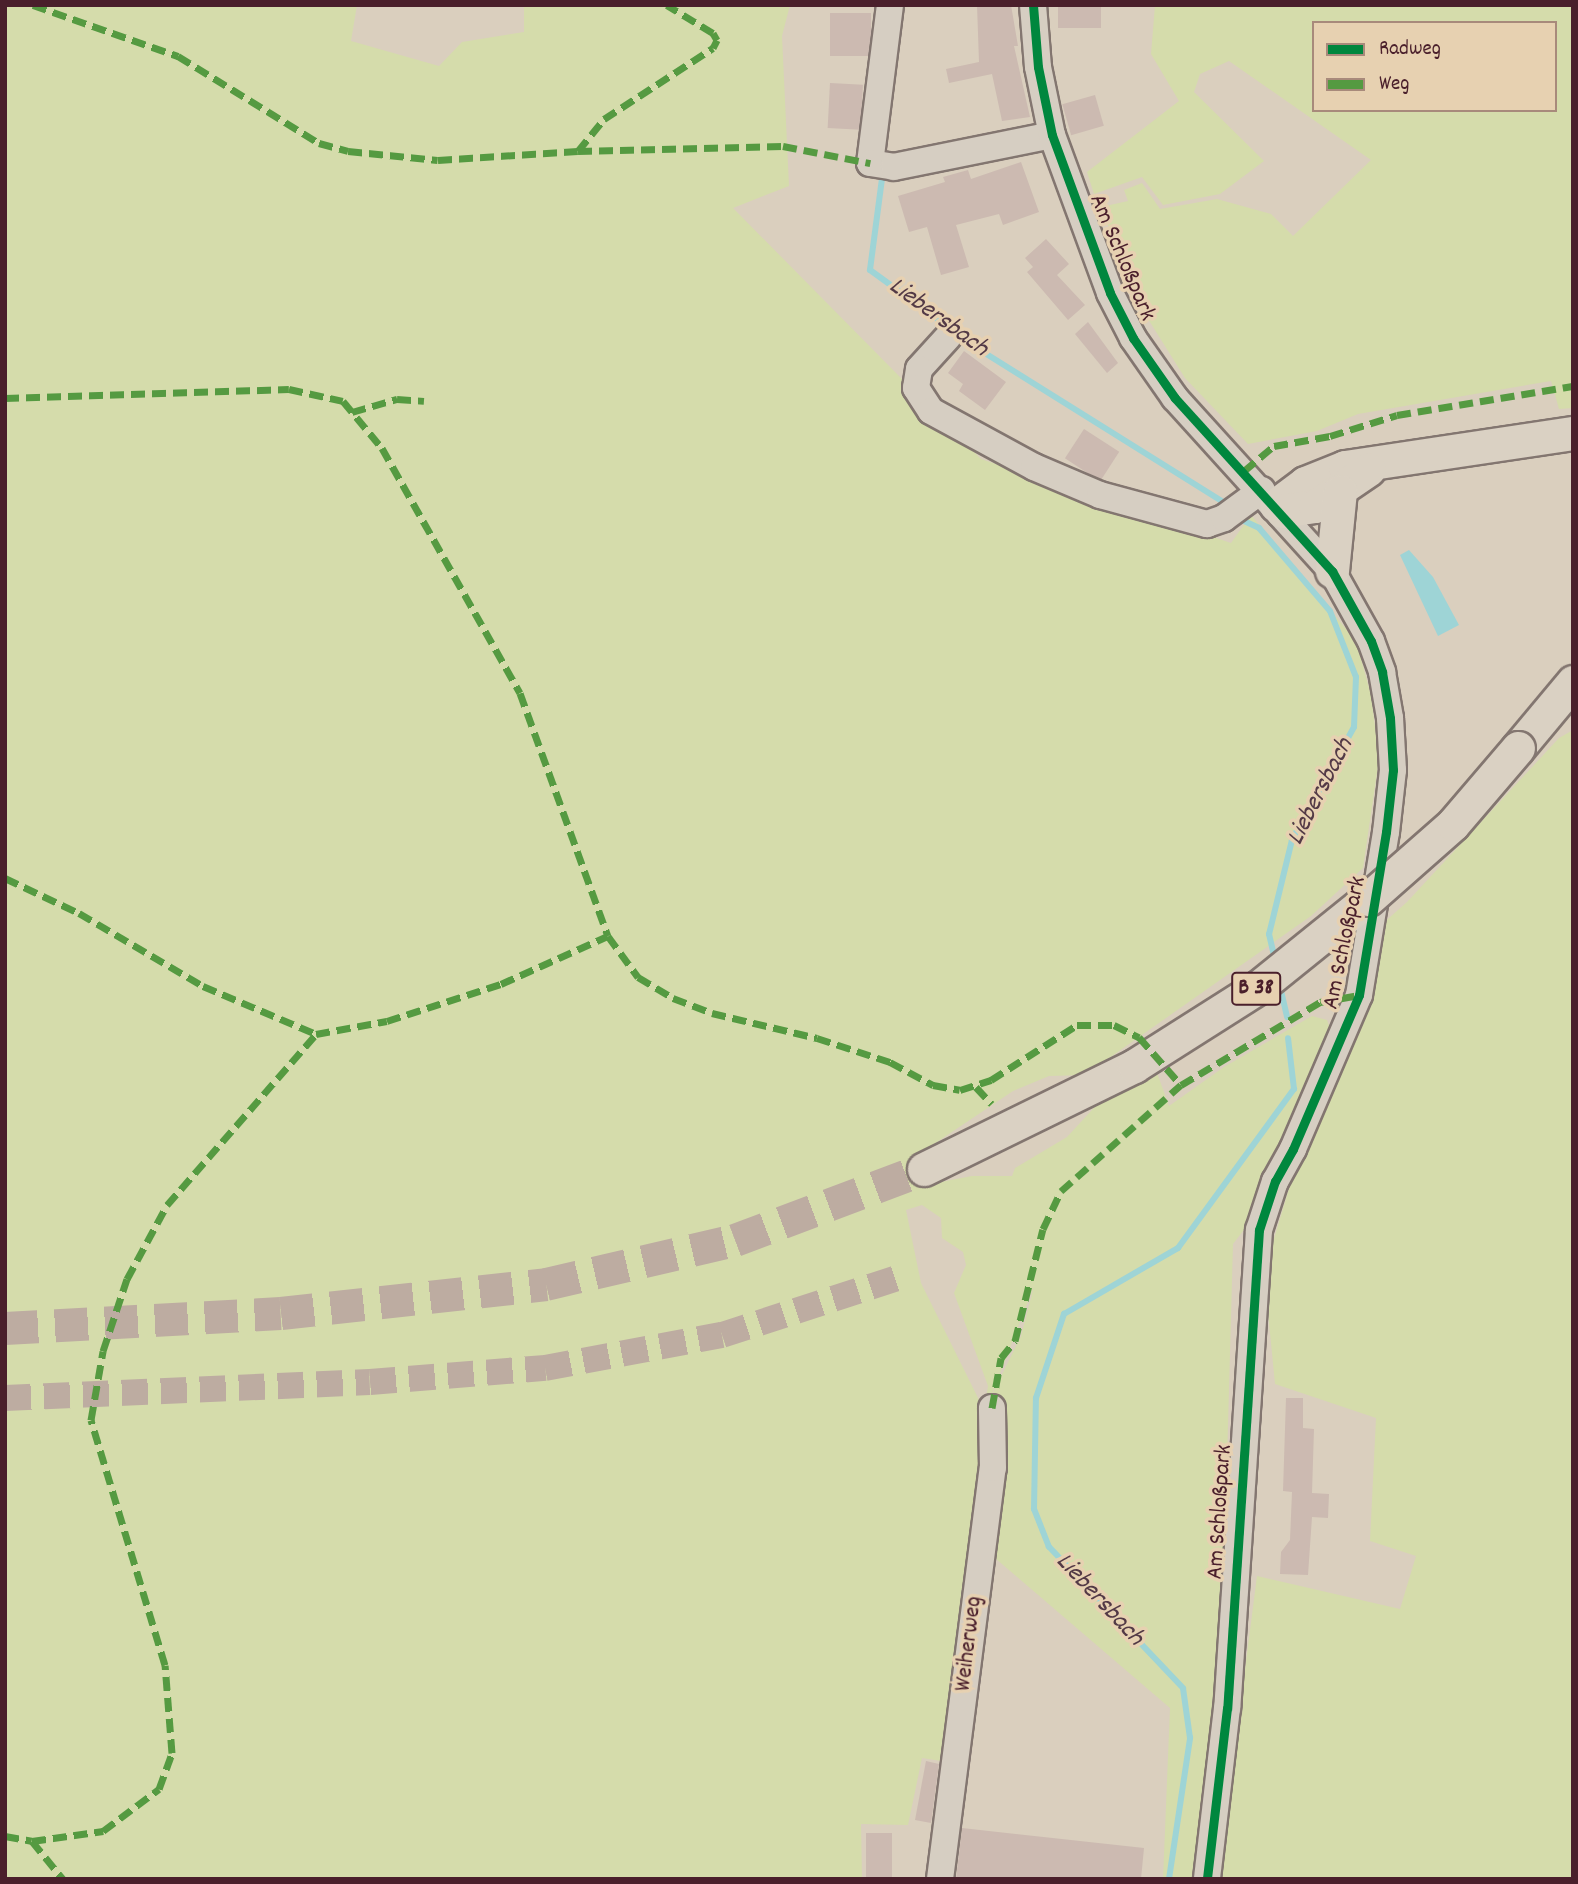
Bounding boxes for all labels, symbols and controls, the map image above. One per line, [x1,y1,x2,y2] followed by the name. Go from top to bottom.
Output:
[1312,21,1557,112] legend
[1379,35,1441,65] text: Radweg
[1379,70,1410,100] text: Weg
[1081,190,1161,326] street label: Am Schloßpark
[882,271,994,365] water label: Liebersbach
[1281,733,1361,851] water label: Liebersbach
[1318,874,1374,1012] street label: Am Schloßpark
[1230,970,1282,1008] road number: B 38
[1202,1444,1240,1580] street label: Am Schloßpark
[1048,1547,1150,1653] water label: Liebersbach
[950,1595,990,1693] street label: Weiherweg

